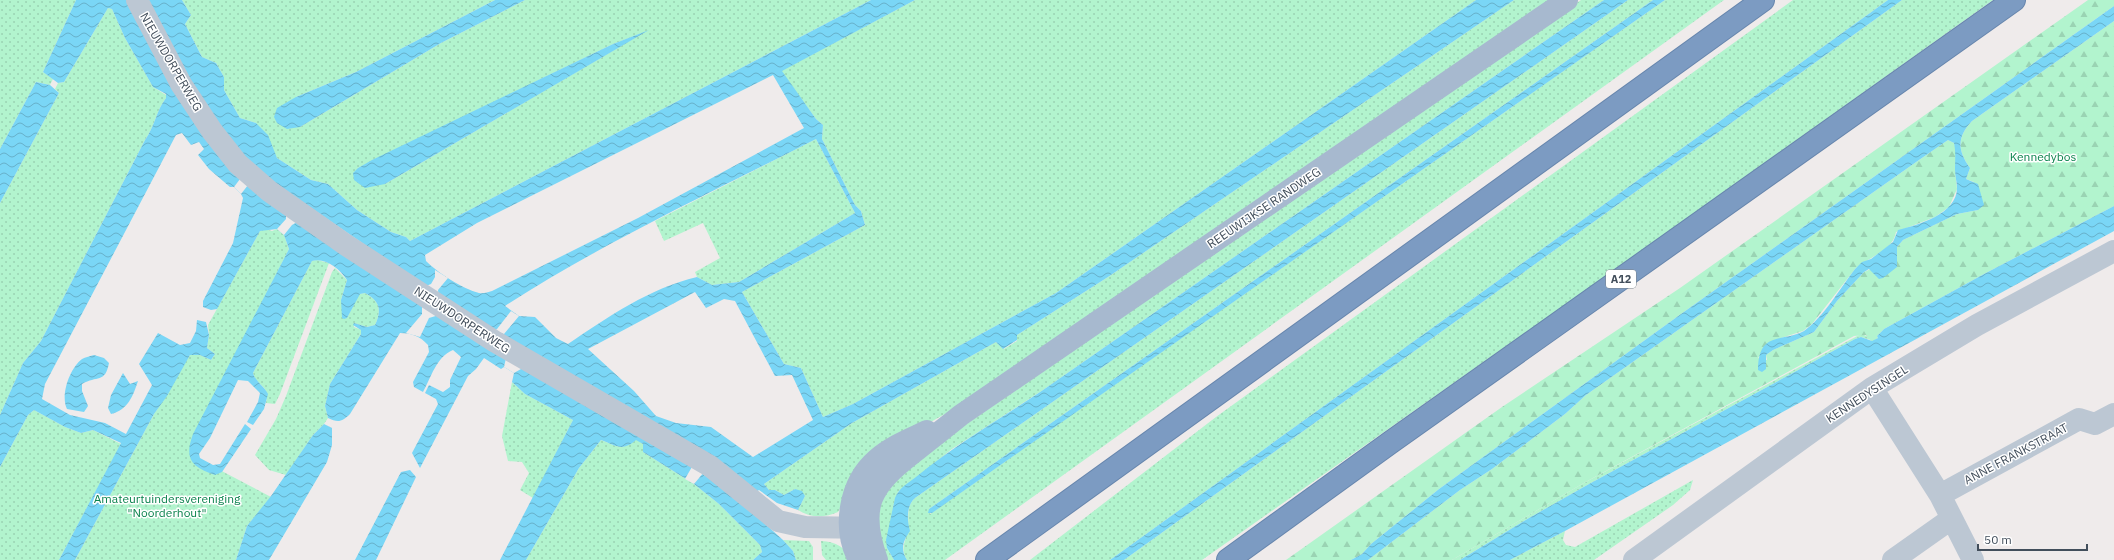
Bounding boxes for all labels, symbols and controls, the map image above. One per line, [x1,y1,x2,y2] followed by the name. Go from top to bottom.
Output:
[137,10,206,114] street label: NIEUWDORPERWEG
[2010,149,2076,164] park label: Kennedybos
[1204,164,1323,251] street label: REEUWIJKSE RANDWEG
[1606,270,1636,288] road number: A12
[412,283,513,356] street label: NIEUWDORPERWEG
[1823,361,1911,426] street label: KENNEDYSINGEL
[1961,420,2070,487] street label: ANNE FRANKSTRAAT
[94,491,241,520] park label: Amateurtuindersvereniging "Noorderhout"
[1978,526,2087,552] scale bar
[1984,532,2012,547] text: 50 m

